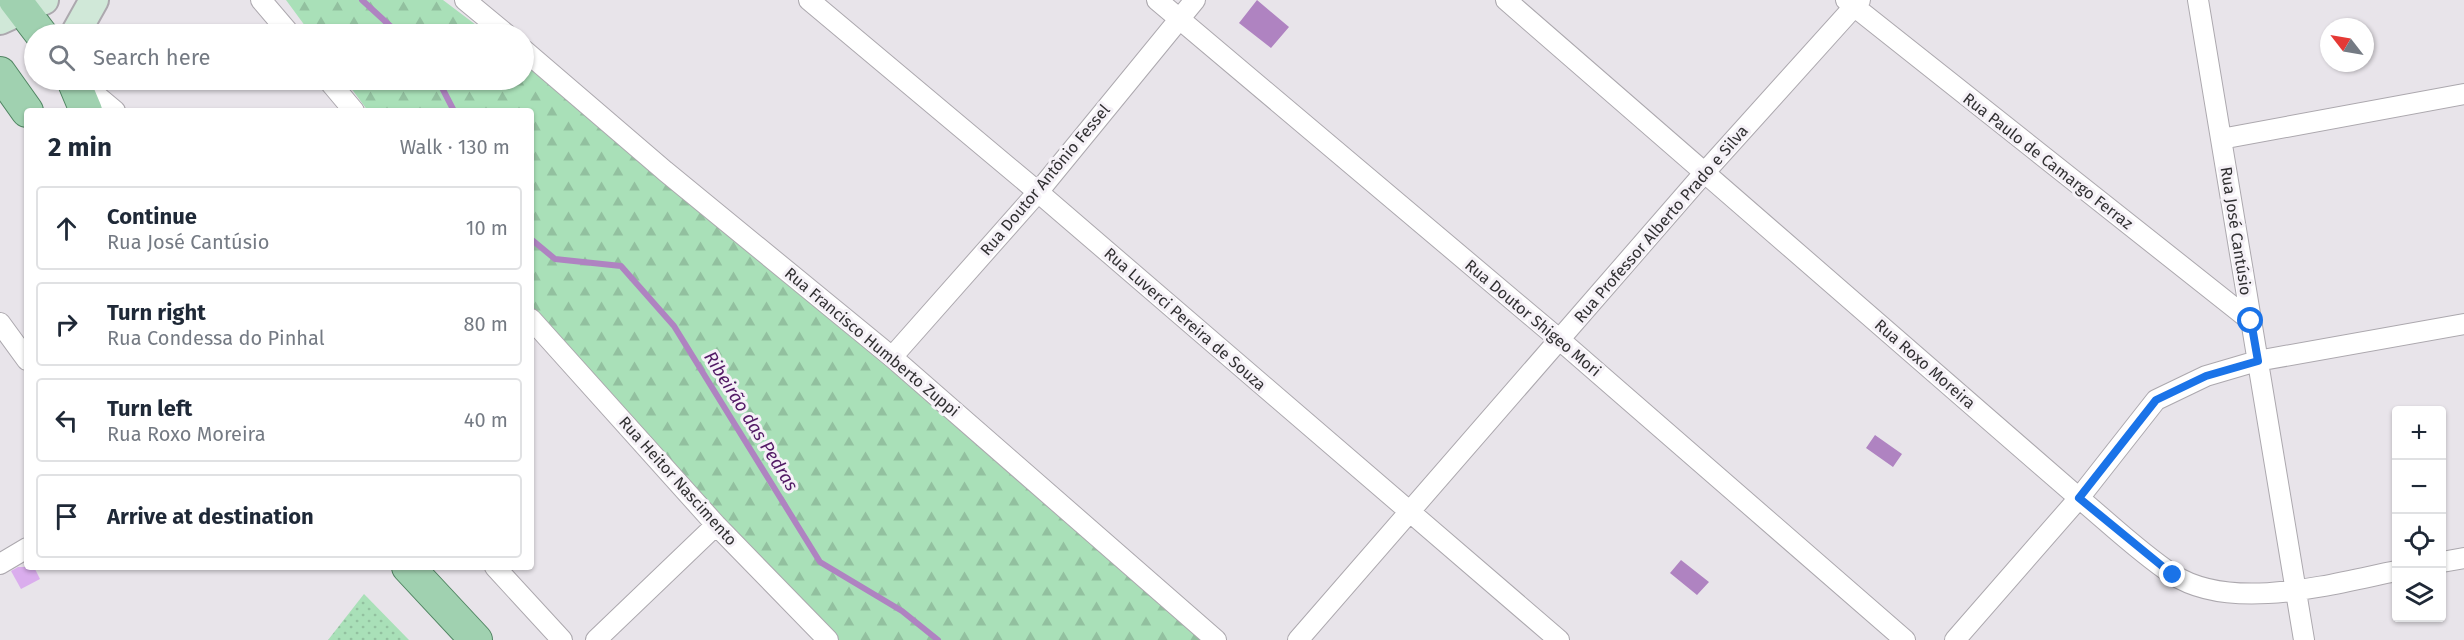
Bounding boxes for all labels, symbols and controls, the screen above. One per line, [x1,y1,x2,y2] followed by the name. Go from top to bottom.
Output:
[2320,18,2374,72] north arrow
[24,24,534,90] search box
[45,41,78,74] icon: search
[93,44,211,71] text: Search here
[1959,89,2137,233] street label: Rua Paulo de Camargo Ferraz
[976,100,1114,259] street label: Rua Doutor Antônio Fessel
[1570,121,1752,327] street label: Rua Professor Alberto Prado e Silva
[48,132,112,163] text: 2 min
[400,135,510,159] text: Walk · 130 m
[2216,165,2256,297] street label: Rua José Cantúsio
[107,203,197,230] text: Continue
[50,212,83,245] icon: ahead
[466,216,508,240] text: 10 m
[107,230,269,254] text: Rua José Cantúsio
[1100,244,1270,394] street label: Rua Luverci Pereira de Souza
[1461,256,1605,380] street label: Rua Doutor Shigeo Mori
[781,263,963,421] street label: Rua Francisco Humberto Zuppi
[107,299,206,326] text: Turn right
[2237,307,2263,333] route start
[50,308,83,341] icon: right
[463,312,508,336] text: 80 m
[1871,315,1979,413] street label: Rua Roxo Moreira
[107,326,325,350] text: Rua Condessa do Pinhal
[699,347,803,495] water label: Ribeirão das Pedras
[107,395,192,422] text: Turn left
[50,404,83,437] icon: left
[2392,406,2446,622] map controls
[2392,406,2446,460] button: +
[464,408,508,432] text: 40 m
[615,413,741,549] street label: Rua Heitor Nascimento
[107,422,266,446] text: Rua Roxo Moreira
[2392,460,2446,514] button: −
[50,500,83,533] icon: arrive
[107,503,314,530] text: Arrive at destination
[2392,514,2446,568] button: locate
[2159,561,2185,587] route end
[2392,568,2446,622] button: layers

